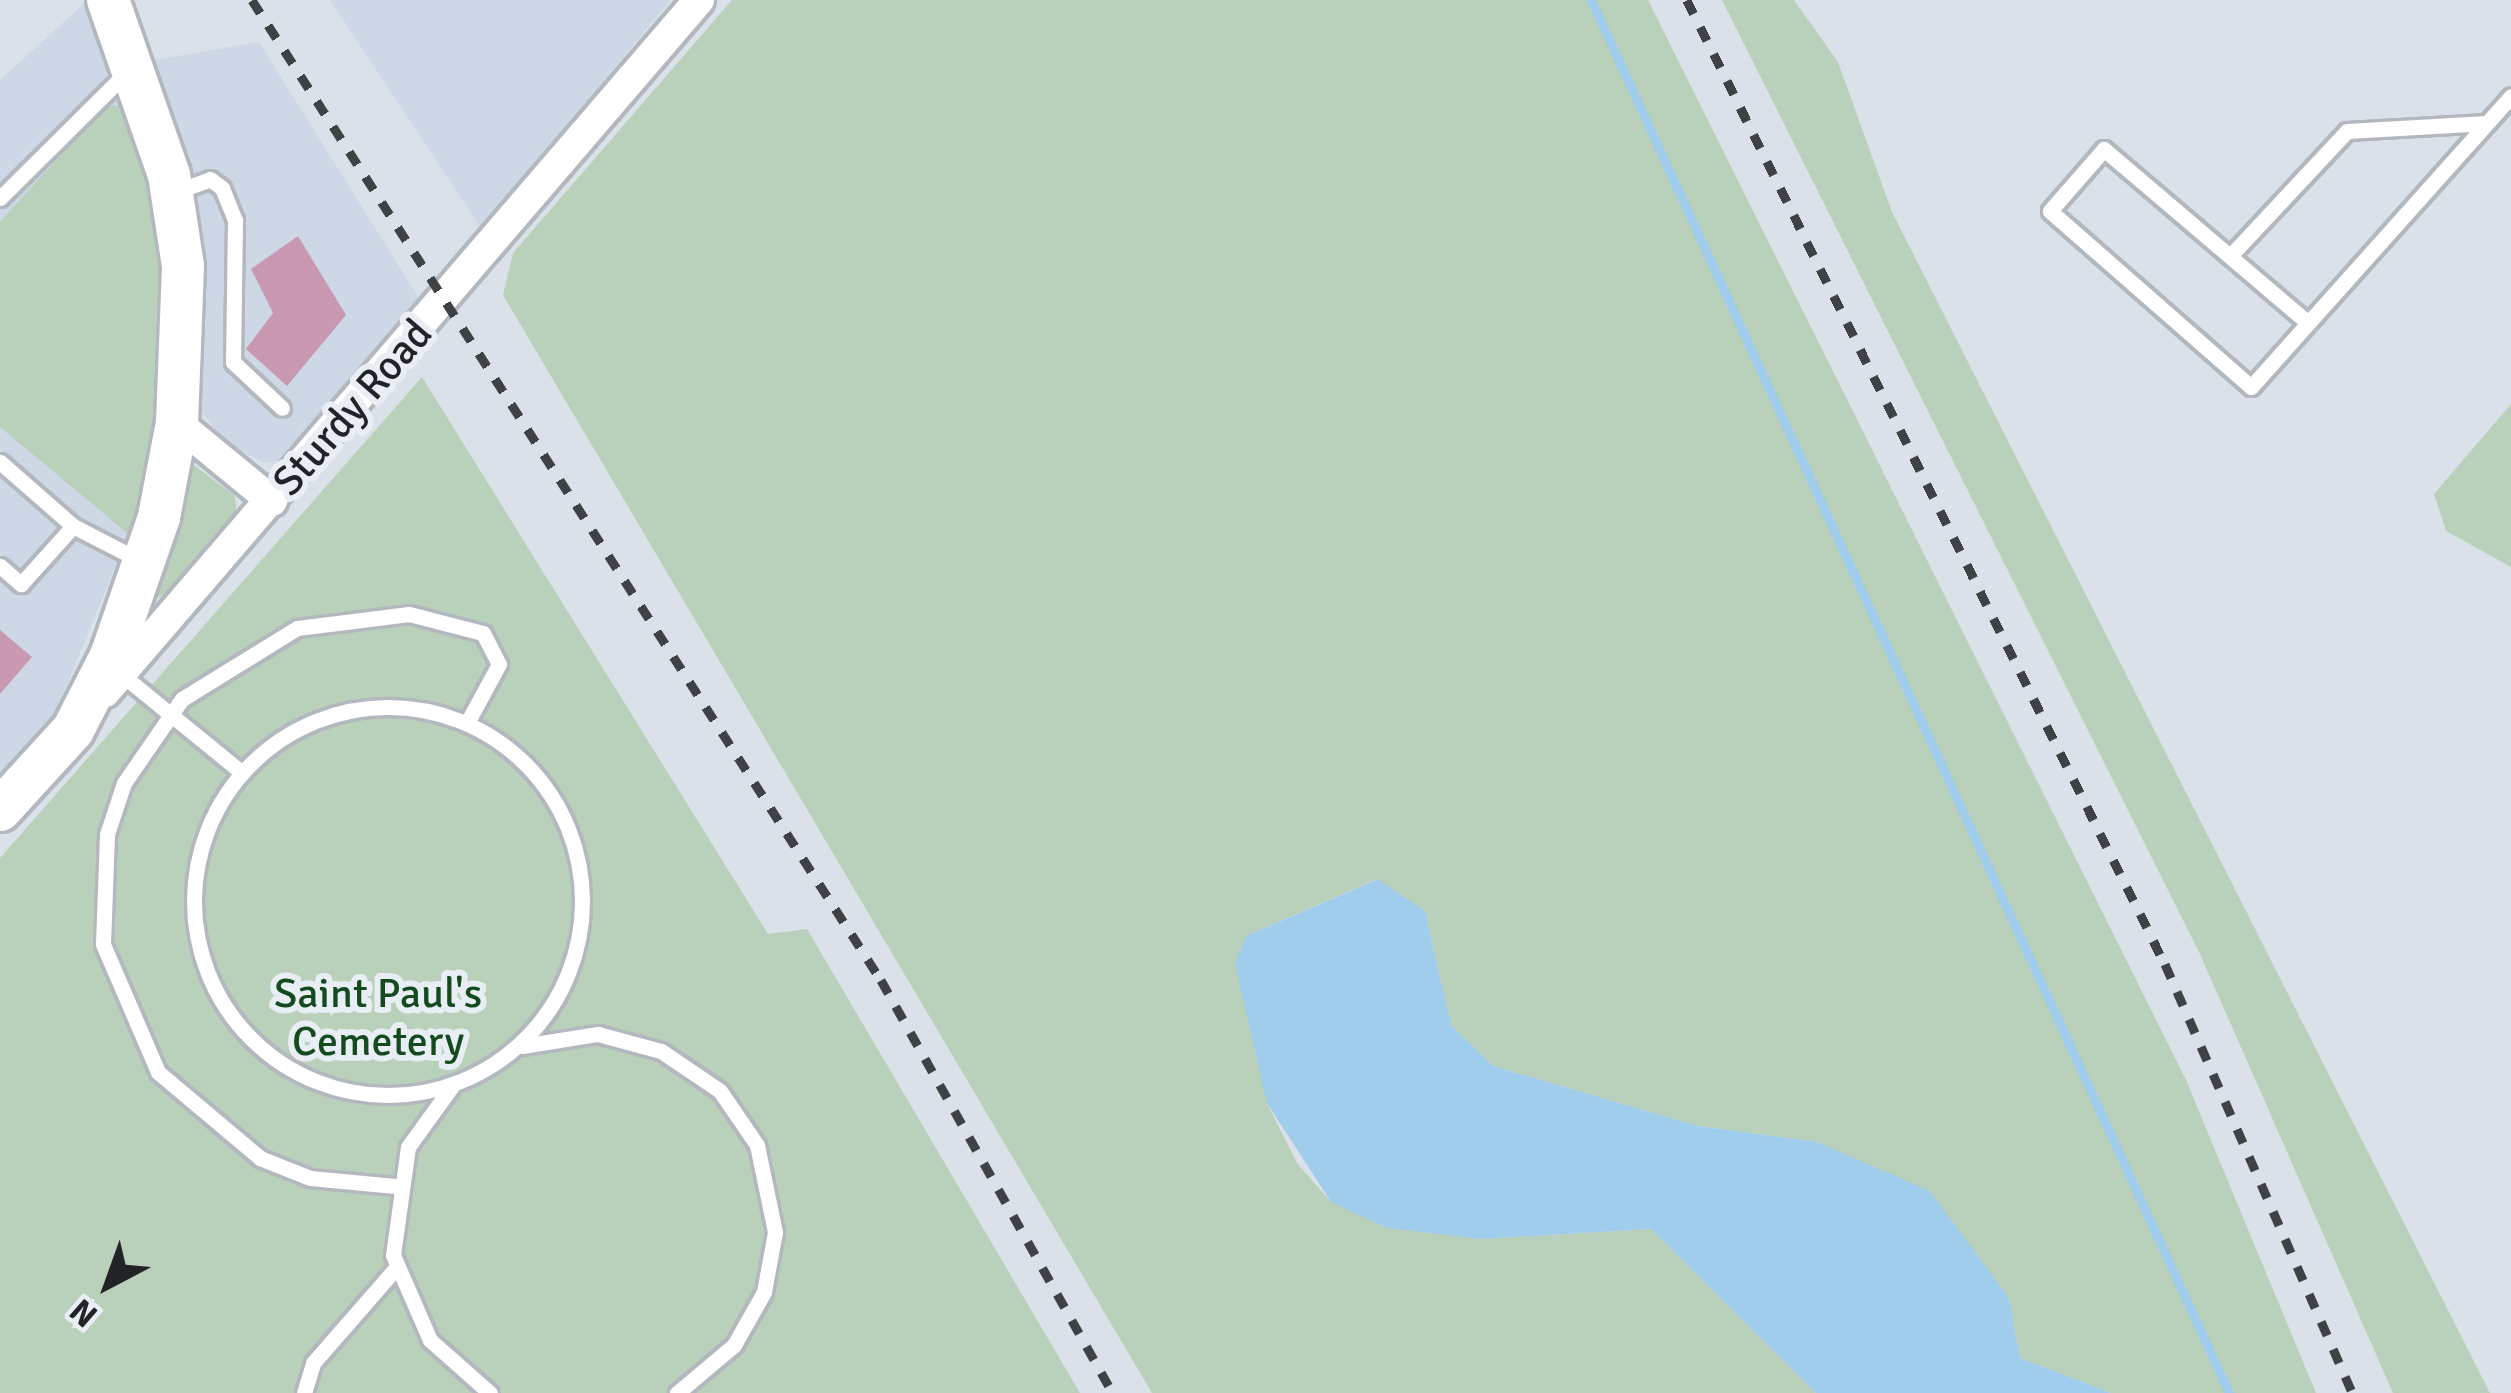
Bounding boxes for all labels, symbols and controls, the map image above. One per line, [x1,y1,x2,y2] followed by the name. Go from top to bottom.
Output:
[263,310,443,506] street label: Sturdy Road
[274,969,482,1068] park label: Saint Paul's Cemetery
[48,1225,168,1345] north arrow
[62,1290,106,1336] text: N

